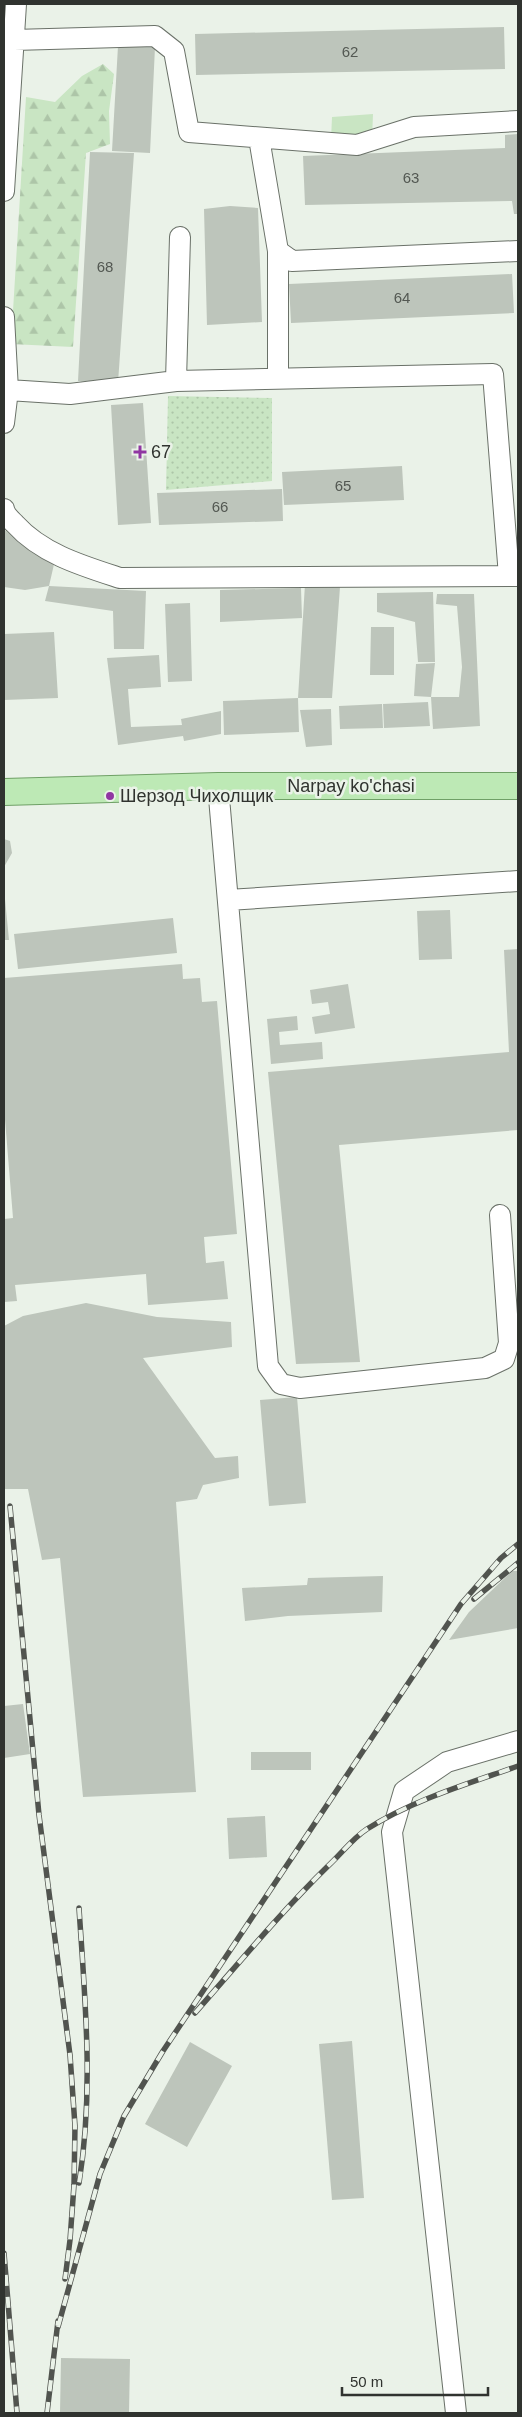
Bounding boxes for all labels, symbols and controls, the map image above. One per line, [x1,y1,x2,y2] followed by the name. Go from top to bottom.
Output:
[342,43,358,60] house number: 62
[403,169,419,186] house number: 63
[97,258,113,275] house number: 68
[394,289,410,306] house number: 64
[151,442,171,462] place label: 67
[133,445,147,459] marker: 67
[335,477,351,494] house number: 65
[212,498,228,515] house number: 66
[287,776,415,796] street label: Narpay ko'chasi
[120,786,273,806] place label: Шерзод Чихолщик
[104,790,116,802] marker: Шерзод Чихолщик
[342,2364,488,2396] scale bar
[350,2373,383,2390] text: 50 m

